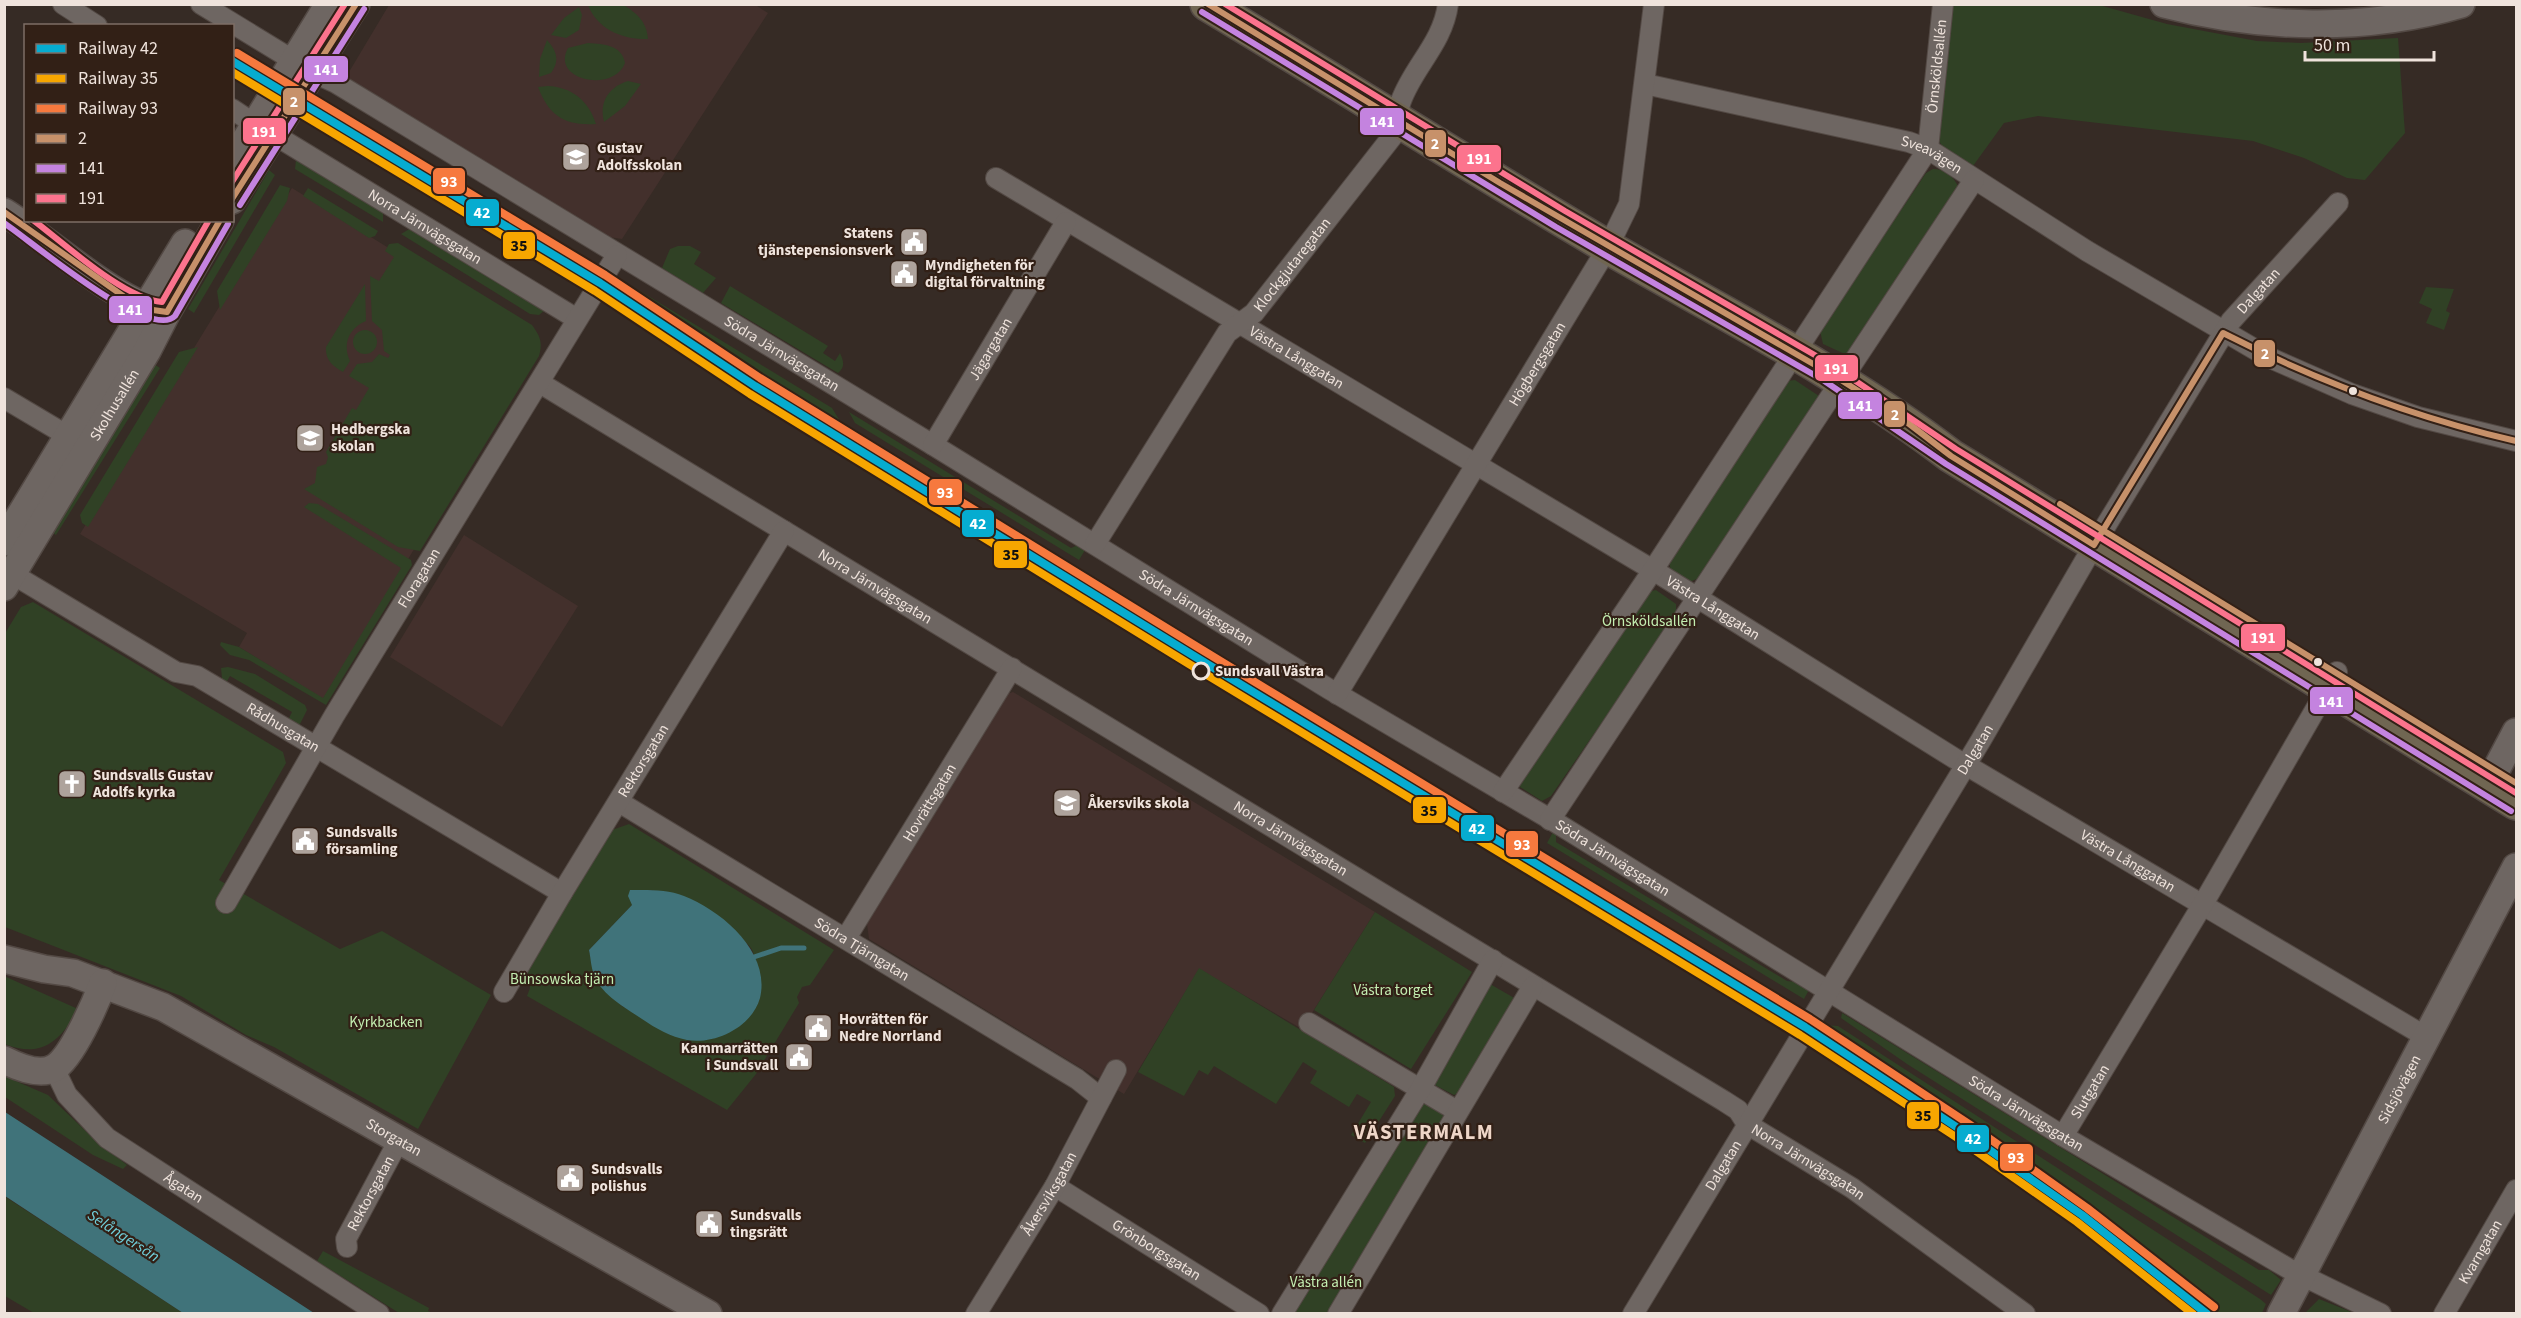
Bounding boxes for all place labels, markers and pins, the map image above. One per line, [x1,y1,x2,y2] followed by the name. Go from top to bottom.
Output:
[596,138,682,176] place label: Gustav Adolfsskolan
[560,141,592,173] school or university icon: Gustav Adolfsskolan
[758,223,894,261] place label: Statens tjänstepensionsverk
[898,226,930,258] public building icon: Statens tjänstepensionsverk
[925,255,1045,293] place label: Myndigheten för digital förvaltning
[888,258,920,290] public building icon: Myndigheten för digital förvaltning
[2347,385,2359,397] unlabelled marker
[331,419,410,457] place label: Hedbergska skolan
[294,422,326,454] school or university icon: Hedbergska skolan
[2312,656,2324,668] unlabelled marker
[1215,661,1324,682] place label: Sundsvall Västra
[1192,662,1210,680] marker: Sundsvall Västra
[92,765,213,803] place label: Sundsvalls Gustav Adolfs kyrka
[56,768,88,800] church icon: Sundsvalls Gustav Adolfs kyrka
[1051,787,1083,819] school or university icon: Åkersviks skola
[1087,793,1190,814] place label: Åkersviks skola
[326,822,398,860] place label: Sundsvalls församling
[289,825,321,857] public building icon: Sundsvalls församling
[839,1009,942,1047] place label: Hovrätten för Nedre Norrland
[802,1012,834,1044] public building icon: Hovrätten för Nedre Norrland
[681,1038,779,1076] place label: Kammarrätten i Sundsvall
[783,1041,815,1073] public building icon: Kammarrätten i Sundsvall
[591,1159,663,1197] place label: Sundsvalls polishus
[554,1162,586,1194] public building icon: Sundsvalls polishus
[730,1205,802,1243] place label: Sundsvalls tingsrätt
[693,1208,725,1240] public building icon: Sundsvalls tingsrätt

